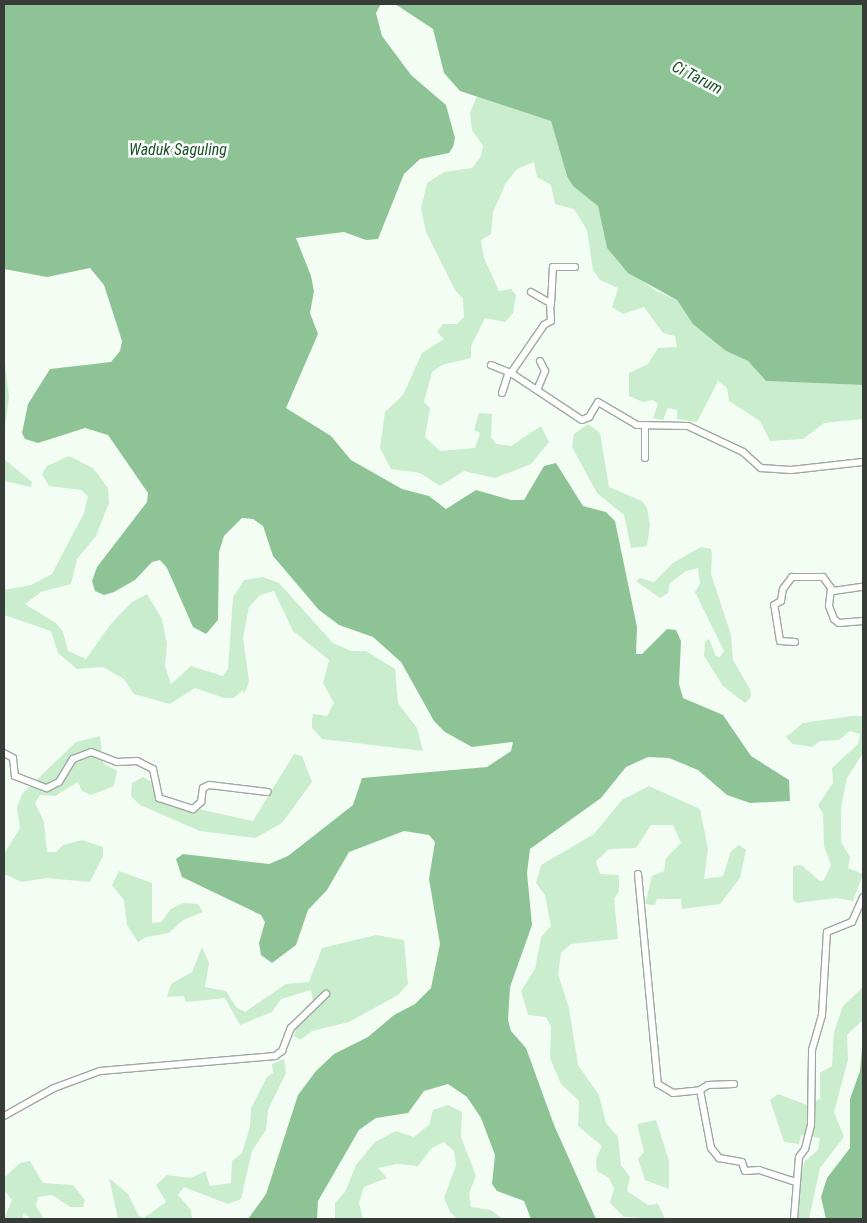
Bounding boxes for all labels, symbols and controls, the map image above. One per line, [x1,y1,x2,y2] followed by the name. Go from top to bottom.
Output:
[668,57,726,99] water label: Ci Tarum
[129,140,227,160] water label: Waduk Saguling

